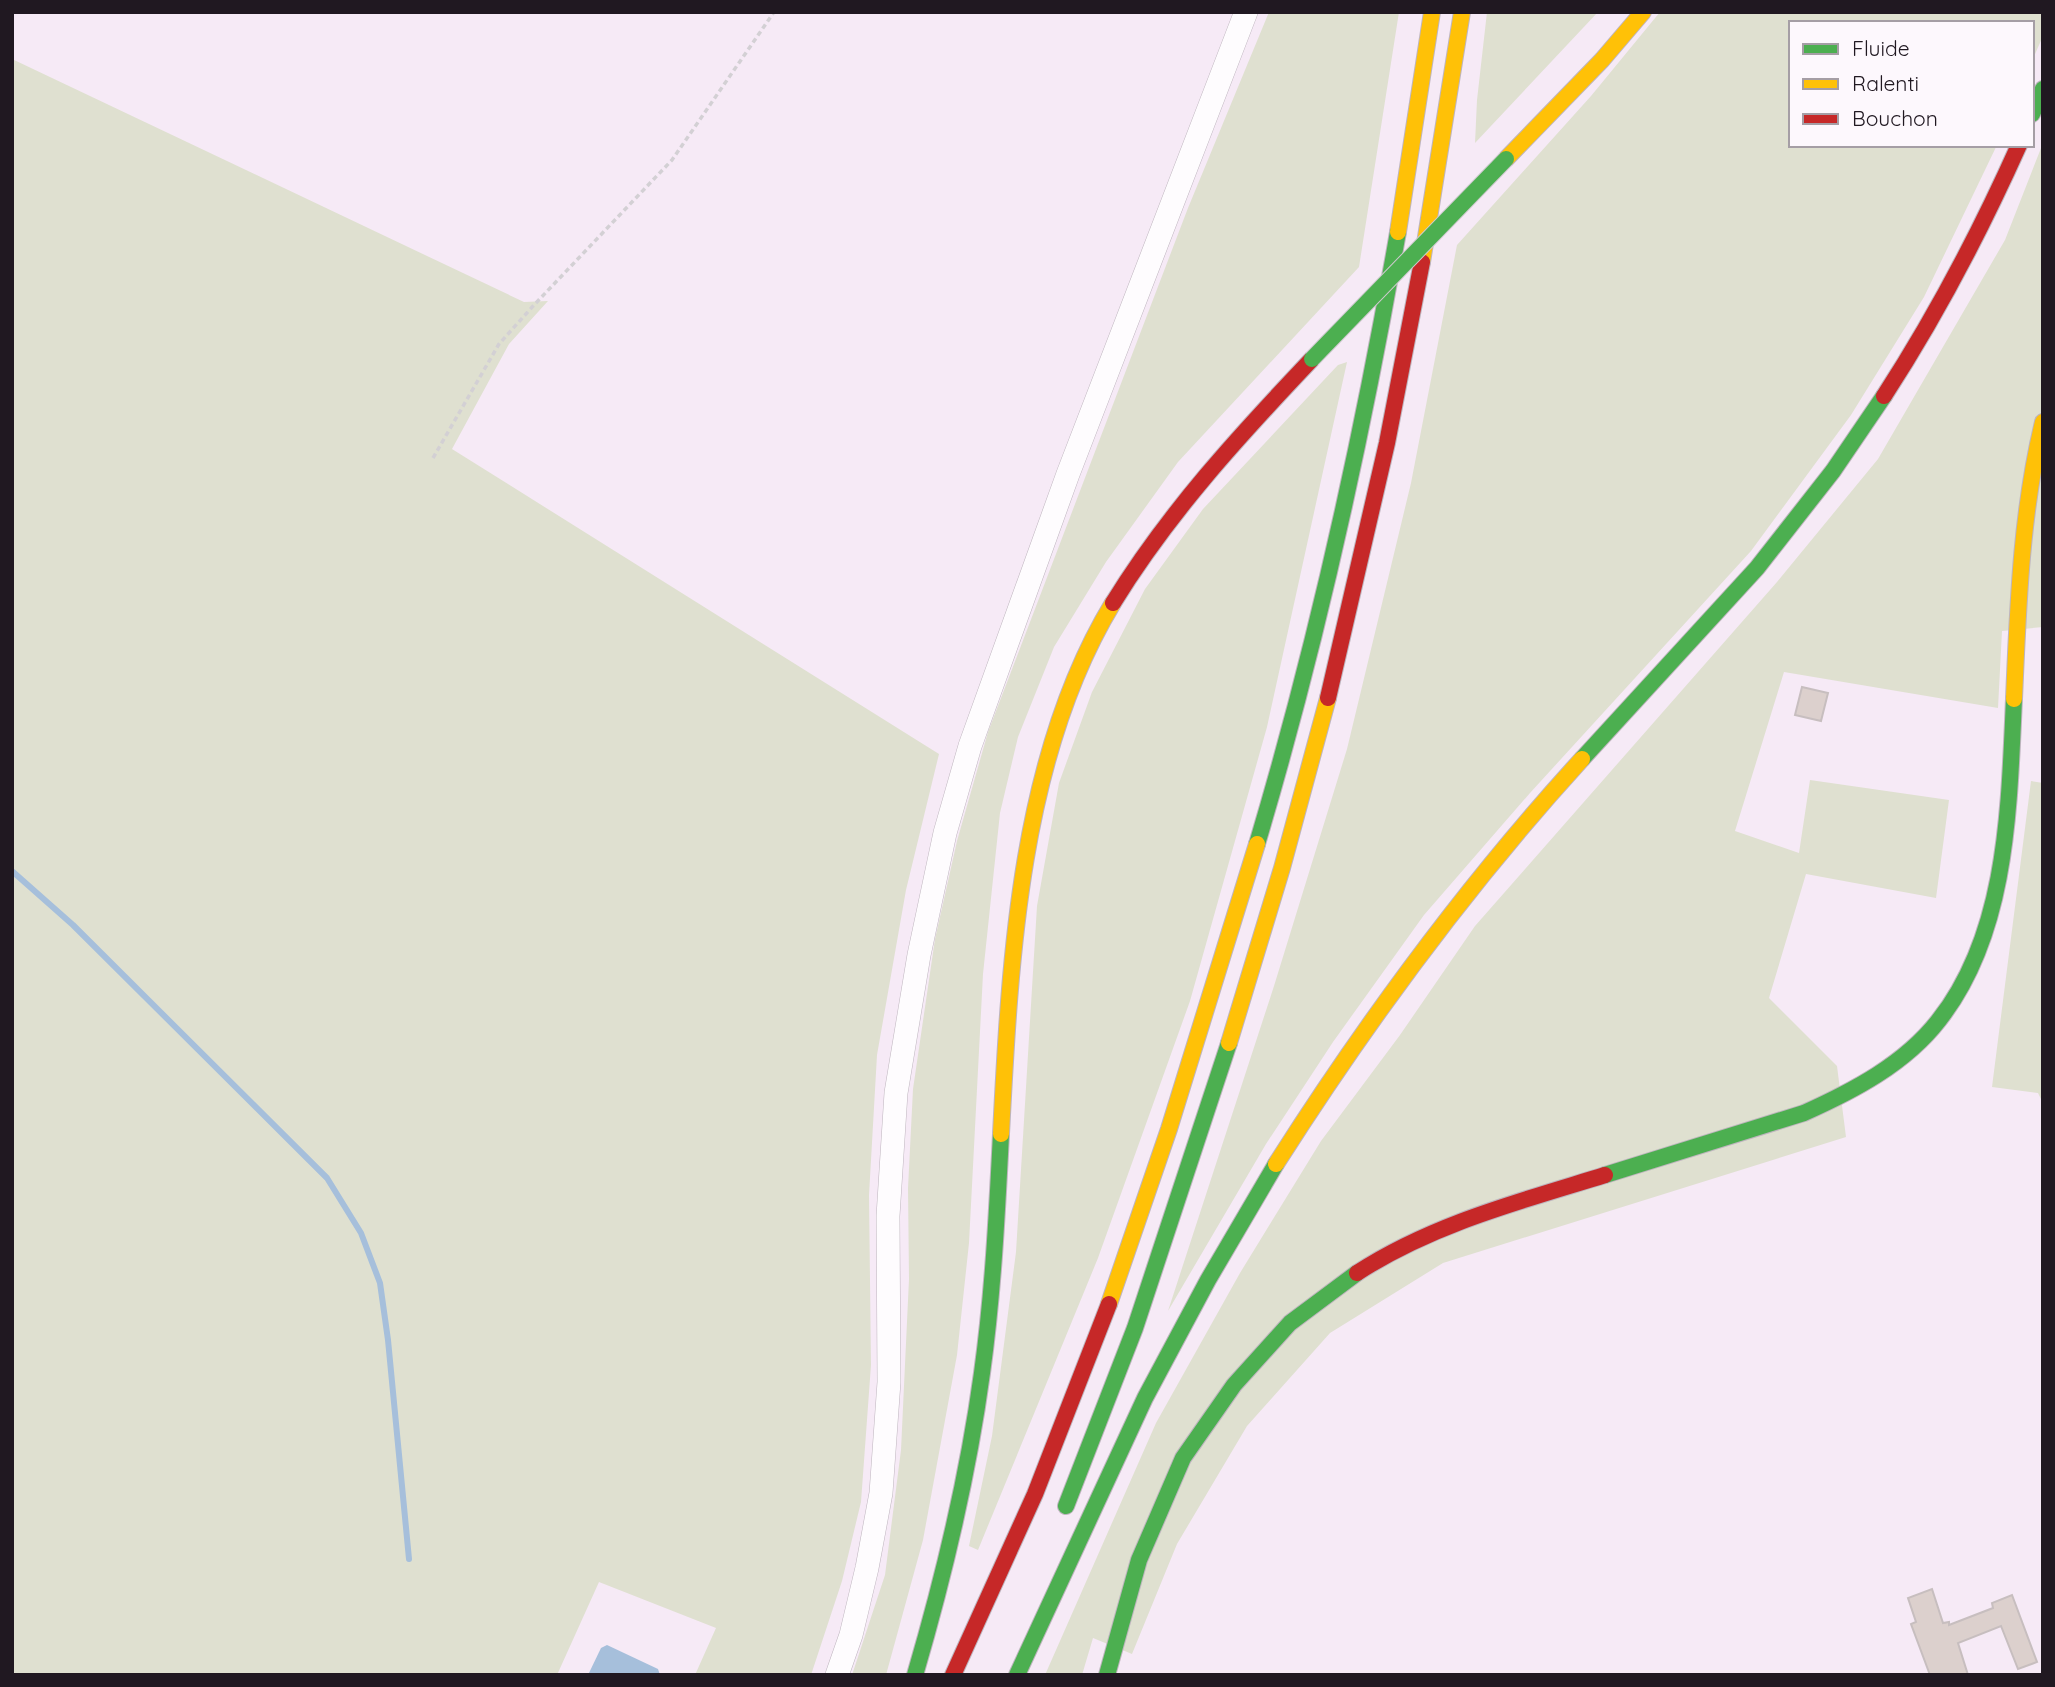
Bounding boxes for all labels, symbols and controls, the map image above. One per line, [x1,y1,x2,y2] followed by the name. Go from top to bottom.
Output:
[1789,21,2034,147] legend
[1852,35,1910,61] text: Fluide
[1852,70,1919,96] text: Ralenti
[1852,105,1938,131] text: Bouchon

